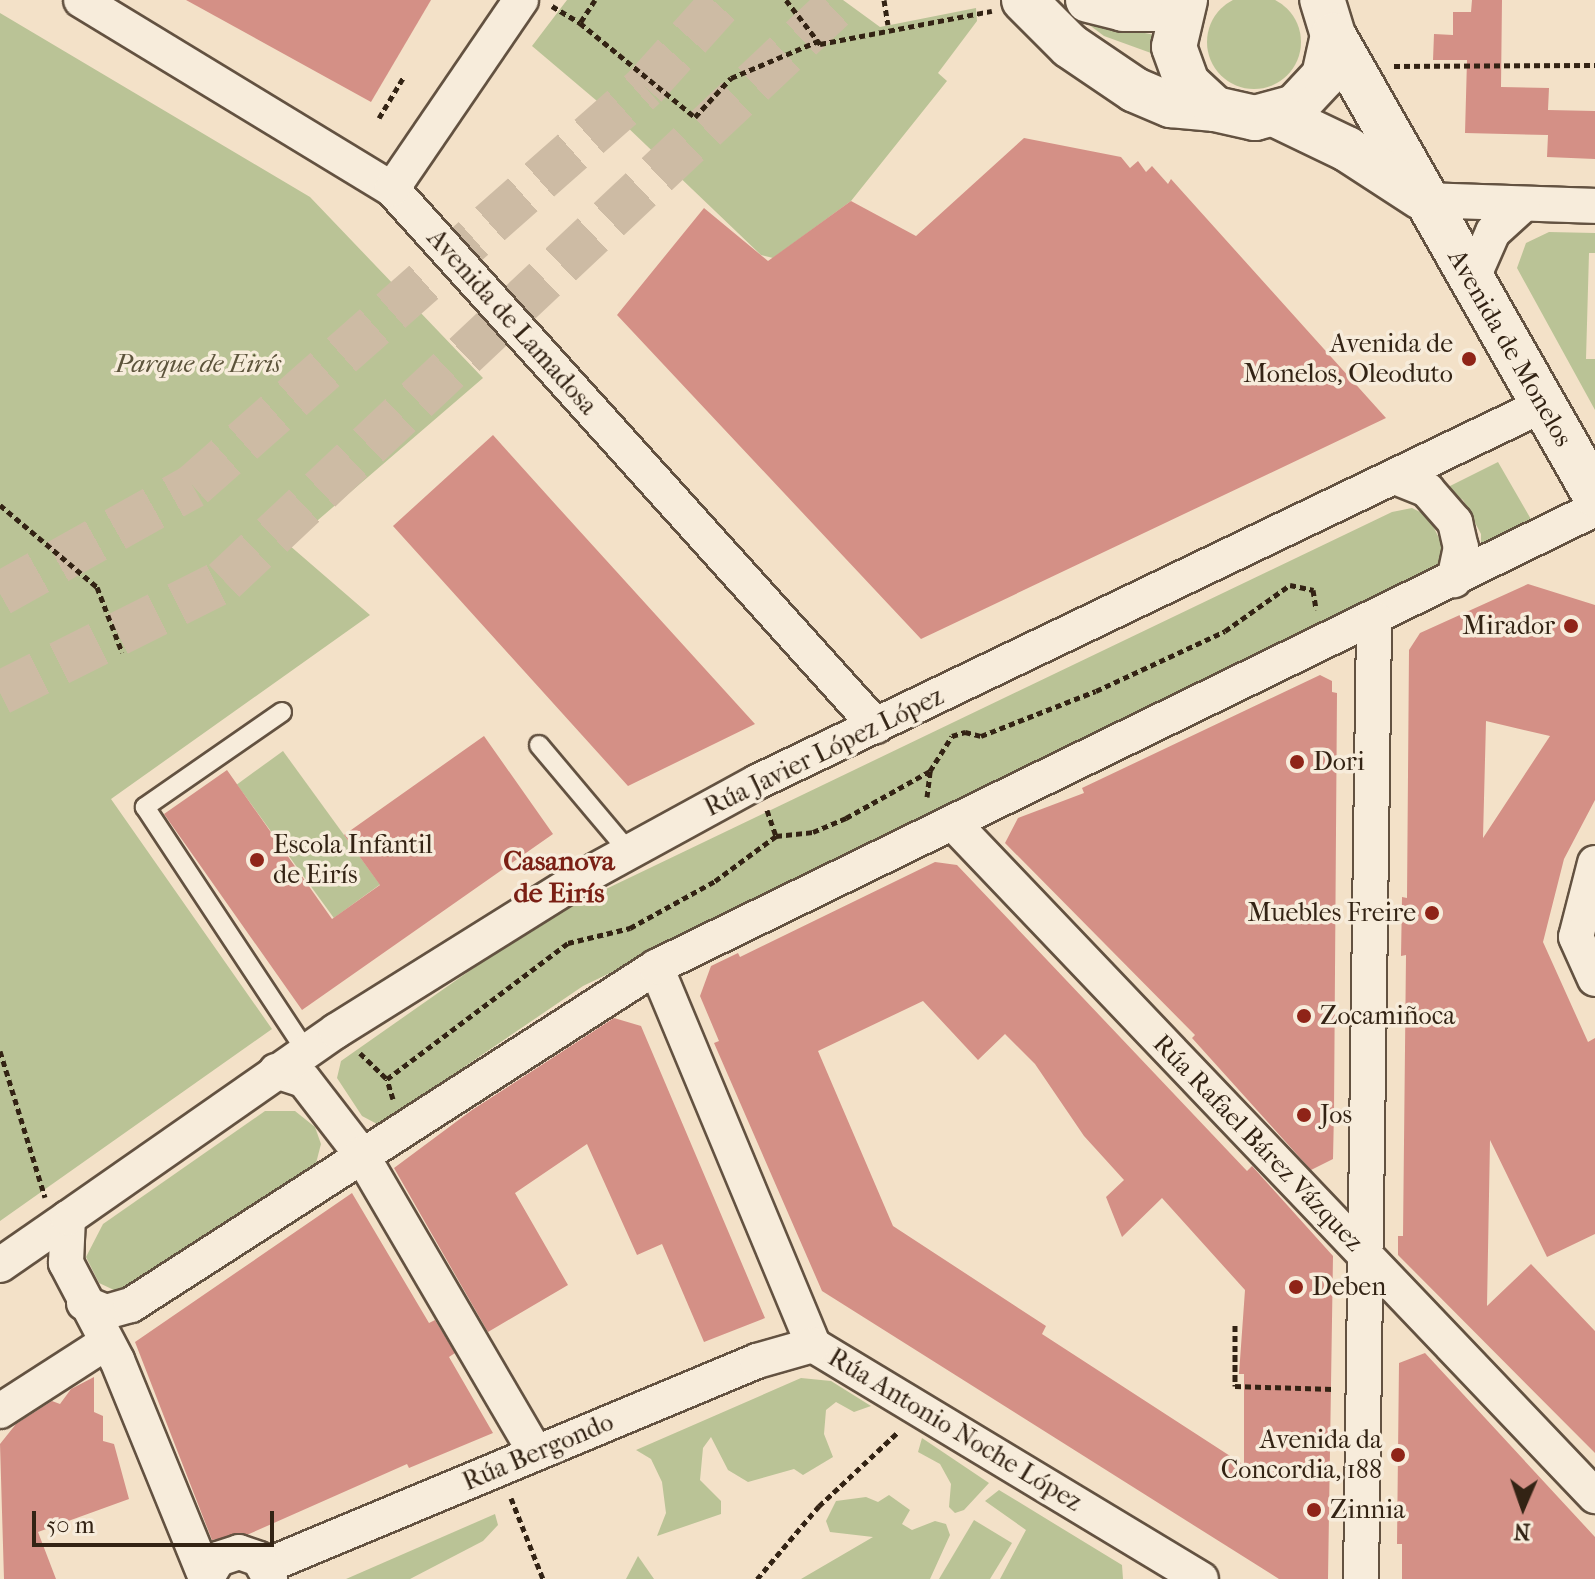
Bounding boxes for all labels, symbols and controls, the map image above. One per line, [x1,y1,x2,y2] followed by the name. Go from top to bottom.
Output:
[420,223,604,421] street label: Avenida de Lamadosa
[1441,244,1579,452] street label: Avenida de Monelos
[1243,328,1453,390] place label: Avenida de Monelos, Oleoduto
[115,348,281,380] park label: Parque de Eirís
[1460,350,1478,368] marker: Avenida de Monelos, Oleoduto
[1462,610,1555,642] place label: Mirador
[1562,617,1580,635] marker: Mirador
[699,681,949,823] street label: Rúa Javier López López
[1313,746,1365,778] place label: Dori
[1288,753,1306,771] marker: Dori
[273,829,433,890] place label: Escola Infantil de Eirís
[503,844,615,910] district label: Casanova de Eirís
[248,851,266,869] marker: Escola Infantil de Eirís
[1247,897,1416,929] place label: Muebles Freire
[1423,904,1441,922] marker: Muebles Freire
[1320,1000,1455,1032] place label: Zocamiñoca
[1295,1007,1313,1025] marker: Zocamiñoca
[1146,1028,1370,1258] street label: Rúa Rafael Bárez Vázquez
[1320,1099,1352,1131] place label: Jos
[1295,1106,1313,1124] marker: Jos
[1312,1271,1386,1303] place label: Deben
[1287,1278,1305,1296] marker: Deben
[823,1342,1087,1518] street label: Rúa Antonio Noche López
[458,1406,618,1498] street label: Rúa Bergondo
[1221,1424,1382,1486] place label: Avenida da Concordia, 188
[1389,1446,1407,1464] marker: Avenida da Concordia, 188
[1483,1467,1563,1547] north arrow
[1330,1494,1405,1526] place label: Zinnia
[36,1495,278,1545] scale bar
[1305,1501,1323,1519] marker: Zinnia
[46,1511,95,1539] text: 50 m
[1513,1518,1531,1544] text: N

